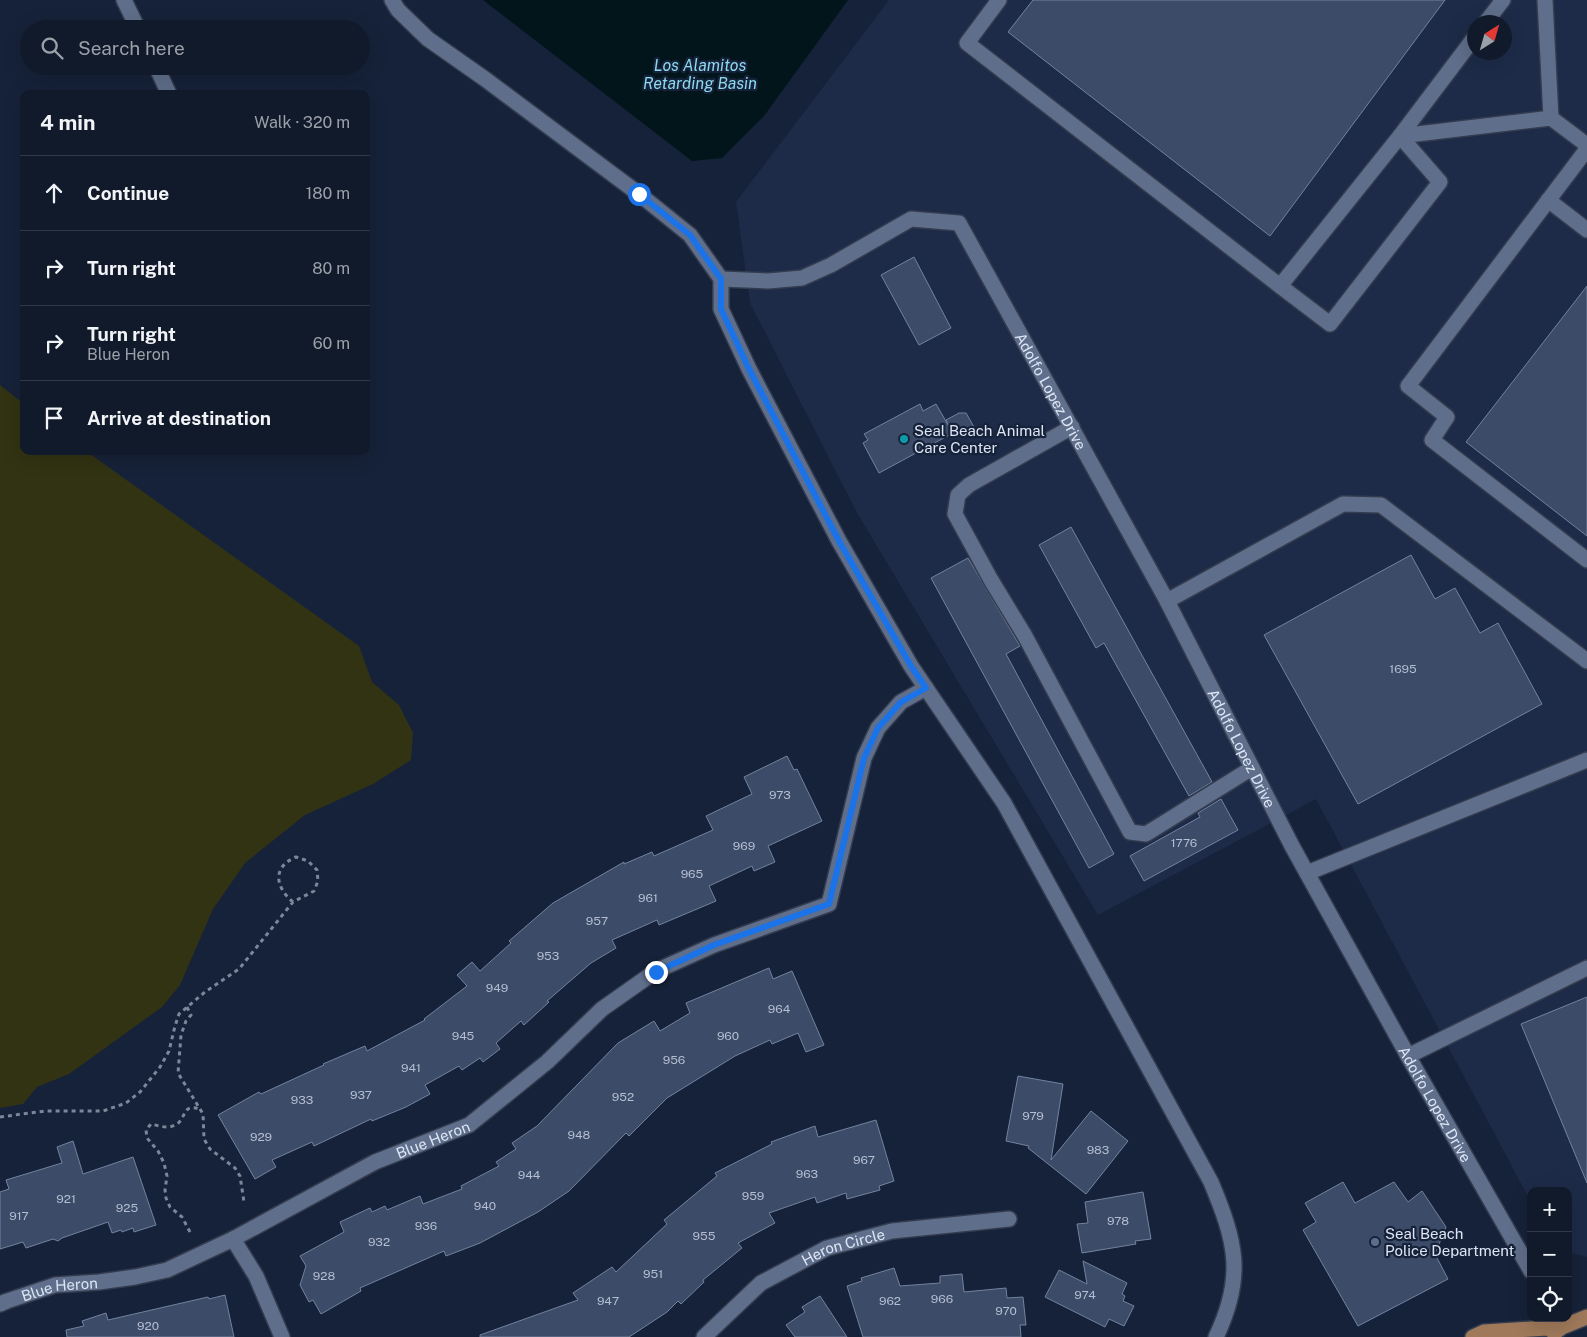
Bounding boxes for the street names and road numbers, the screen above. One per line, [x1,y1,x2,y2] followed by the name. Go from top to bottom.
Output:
[1012,329,1090,452] street label: Adolfo Lopez Drive
[1205,686,1279,810] street label: Adolfo Lopez Drive
[1396,1043,1475,1165] street label: Adolfo Lopez Drive
[393,1117,472,1161] street label: Blue Heron
[798,1225,887,1269] street label: Heron Circle
[19,1274,98,1304] street label: Blue Heron

